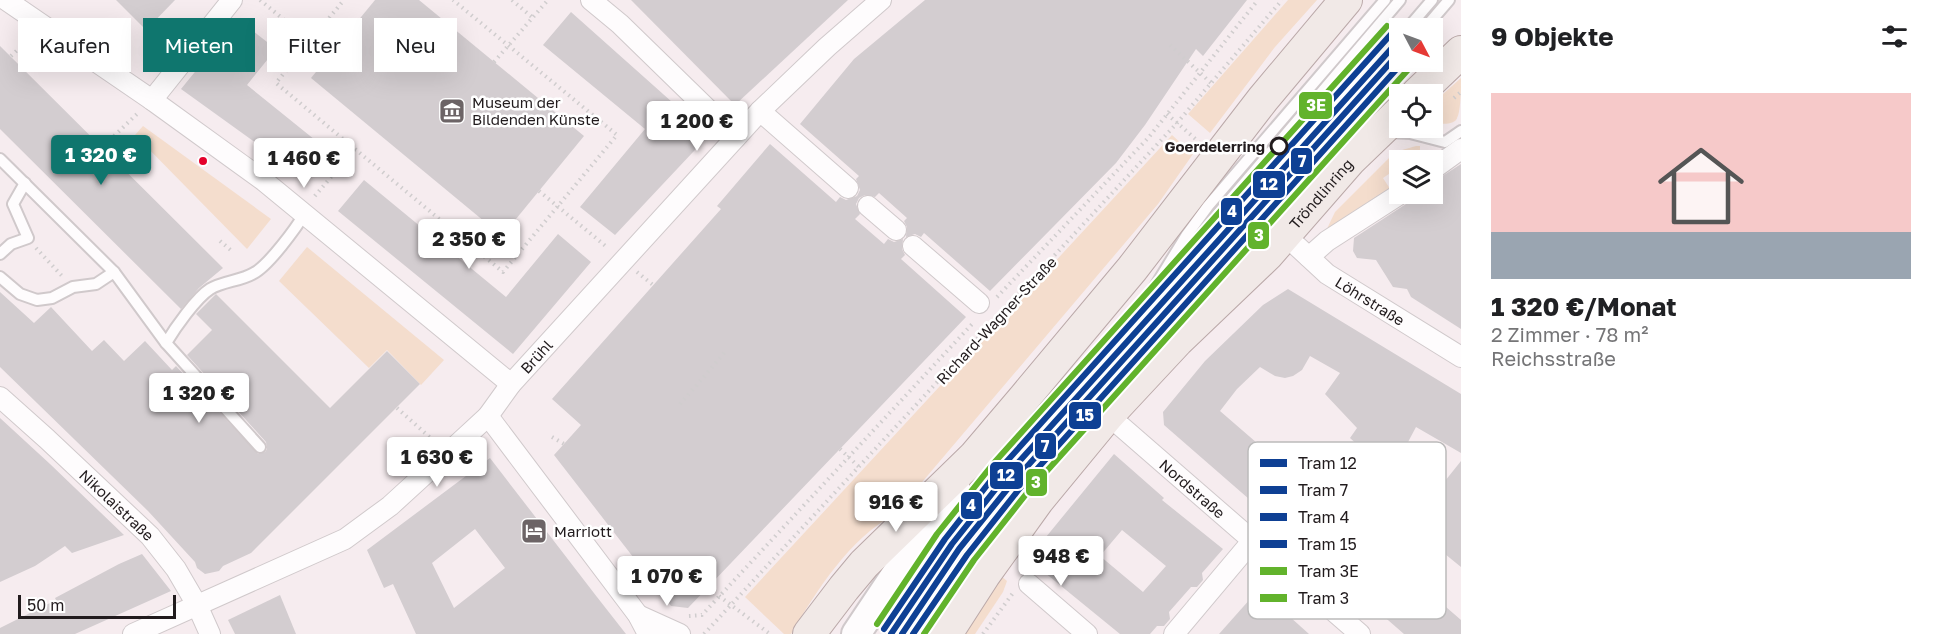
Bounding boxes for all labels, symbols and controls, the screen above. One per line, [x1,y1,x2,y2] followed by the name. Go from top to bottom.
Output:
[18,18,131,72] chip: Kaufen
[143,18,255,72] chip: Mieten
[267,18,362,72] chip: Filter
[374,18,457,72] chip: Neu
[1389,18,1443,72] north arrow
[1389,18,1443,204] map controls
[1878,20,1911,53] icon: filters
[1491,21,1614,52] text: 9 Objekte
[1389,84,1443,138] button: locate
[1298,91,1333,120] line badge: 3E
[472,93,600,128] place label: Museum der Bildenden Künste
[1306,95,1326,115] text: 3E
[437,96,467,126] museum icon: Museum der Bildenden Künste
[642,101,752,152] pin: 1 200 €
[661,108,733,132] text: 1 200 €
[1647,132,1755,240] icon: home
[46,135,156,186] pin: 1 320 €
[1165,137,1265,155] place label: Goerdelerring
[1270,137,1288,155] marker: Goerdelerring
[249,138,359,189] pin: 1 460 €
[65,142,137,166] text: 1 320 €
[268,145,340,169] text: 1 460 €
[1290,147,1313,175] line badge: 7
[1389,150,1443,204] button: layers
[1298,151,1307,171] text: 7
[197,155,209,167] unlabelled marker
[1285,155,1356,232] street label: Tröndlinring
[1252,170,1286,199] line badge: 12
[1260,174,1278,194] text: 12
[1220,197,1243,226] line badge: 4
[1227,201,1237,221] text: 4
[414,219,524,270] pin: 2 350 €
[1247,221,1270,250] line badge: 3
[1254,225,1264,245] text: 3
[432,226,506,250] text: 2 350 €
[932,252,1060,387] street label: Richard-Wagner-Straße
[1332,272,1408,329] street label: Löhrstraße
[1491,291,1677,322] text: 1 320 €/Monat
[1491,322,1648,346] text: 2 Zimmer · 78 m²
[516,336,556,377] street label: Brühl
[1491,346,1616,370] text: Reichsstraße
[144,373,254,424] pin: 1 320 €
[163,380,235,404] text: 1 320 €
[1068,401,1102,430] line badge: 15
[1076,405,1094,425] text: 15
[1034,432,1057,460] line badge: 7
[1041,436,1050,456] text: 7
[382,437,492,488] pin: 1 630 €
[1248,442,1446,619] legend
[401,444,473,468] text: 1 630 €
[1298,453,1357,473] text: Tram 12
[1156,455,1229,522] street label: Nordstraße
[989,461,1024,490] line badge: 12
[76,465,158,544] street label: Nikolaistraße
[997,465,1015,485] text: 12
[1025,468,1048,497] line badge: 3
[1031,472,1041,492] text: 3
[1298,480,1348,500] text: Tram 7
[854,482,938,533] pin: 916 €
[869,489,923,513] text: 916 €
[960,491,983,520] line badge: 4
[966,495,976,515] text: 4
[1298,507,1350,527] text: Tram 4
[519,516,549,546] hotel icon: Marriott
[554,522,612,540] place label: Marriott
[1298,534,1357,554] text: Tram 15
[1019,536,1103,587] pin: 948 €
[1032,543,1090,567] text: 948 €
[612,556,722,607] pin: 1 070 €
[1298,561,1359,581] text: Tram 3E
[631,563,703,587] text: 1 070 €
[1298,588,1349,608] text: Tram 3
[18,592,176,620] scale bar
[27,595,64,615] text: 50 m

